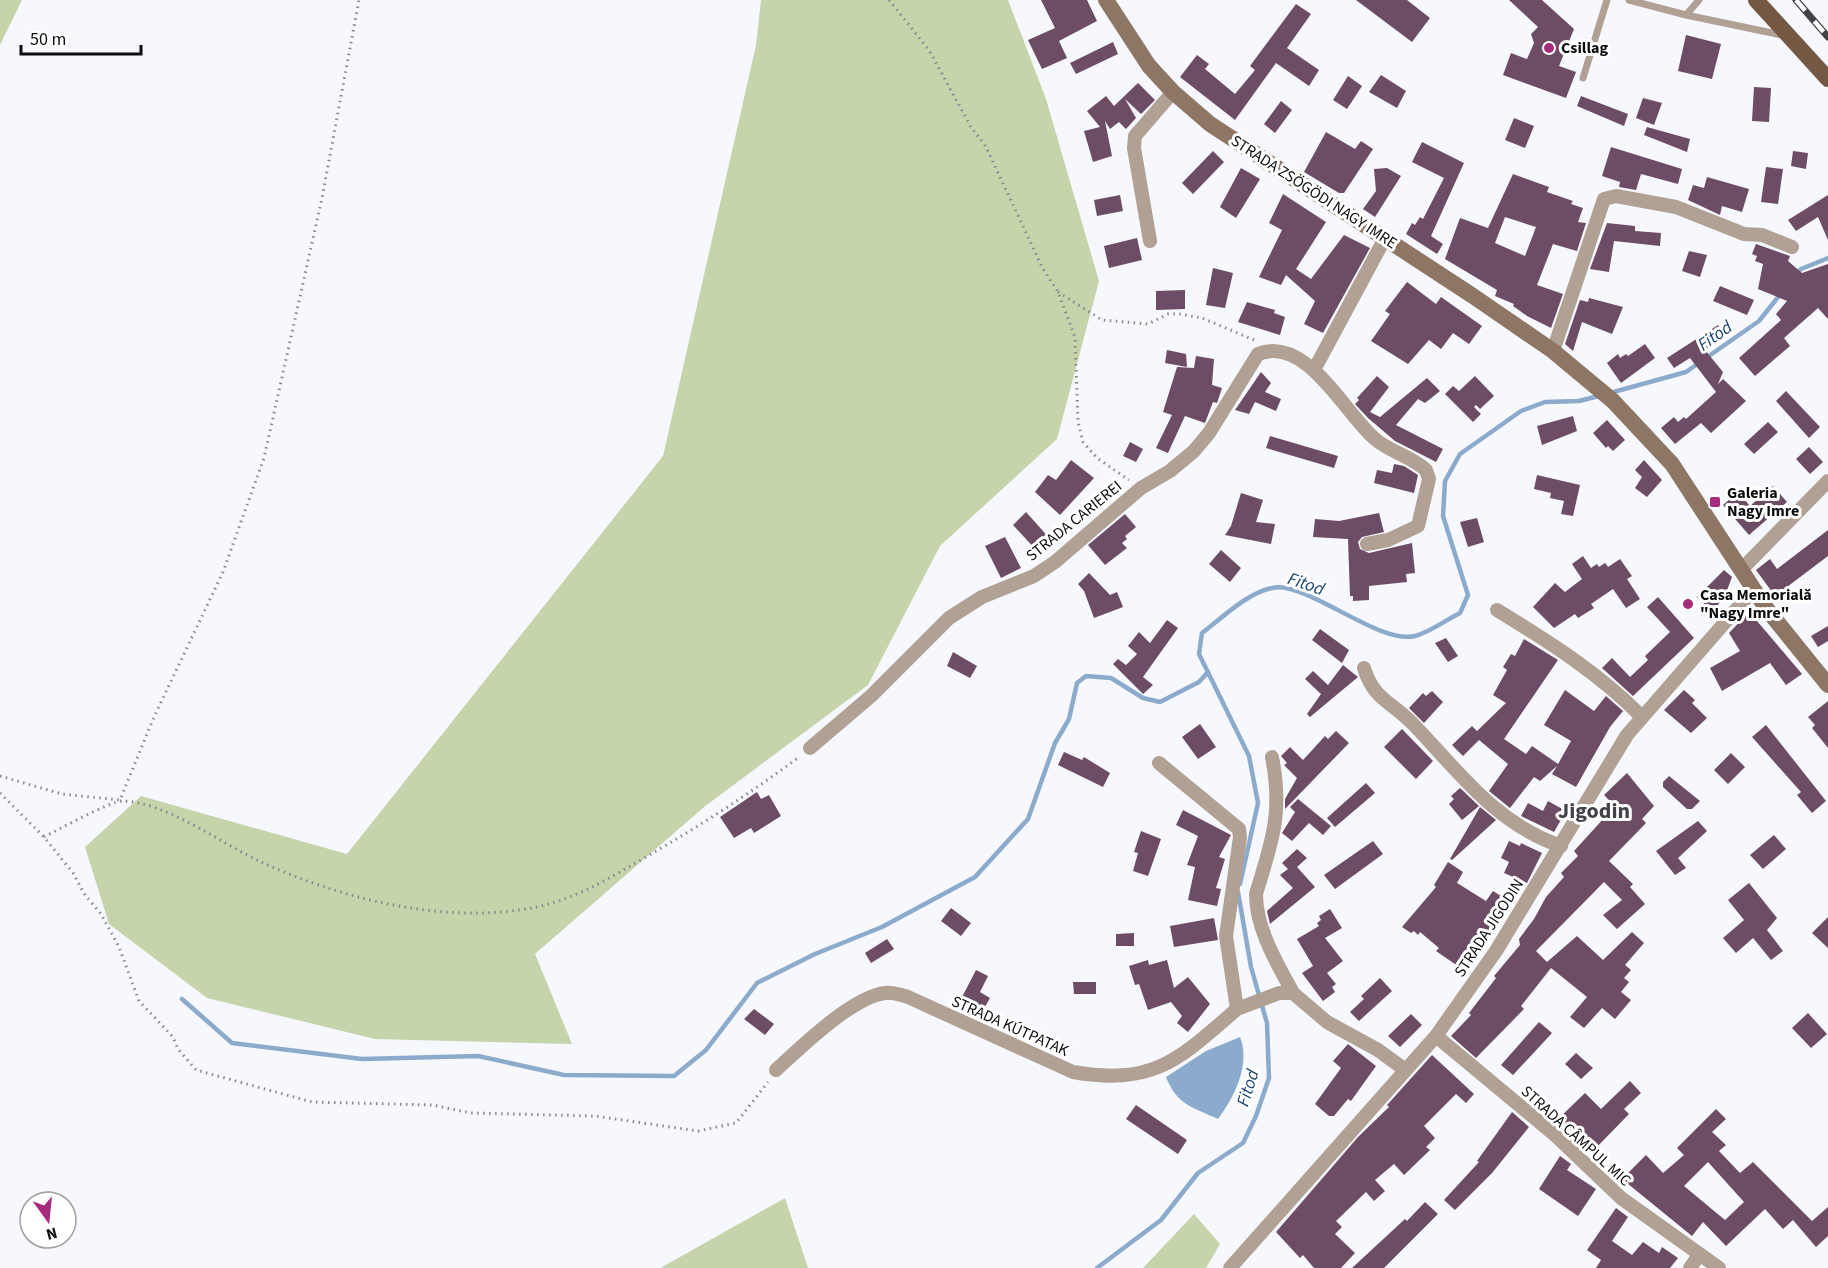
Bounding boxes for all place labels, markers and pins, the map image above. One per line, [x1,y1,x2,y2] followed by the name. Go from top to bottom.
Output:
[1561,37,1608,59] place label: Csillag
[1542,41,1556,55] marker: Csillag
[1727,482,1799,522] place label: Galeria Nagy Imre
[1708,495,1722,509] marker: Galeria Nagy Imre
[1700,584,1812,624] place label: Casa Memorială "Nagy Imre"
[1681,597,1695,611] marker: Casa Memorială "Nagy Imre"

